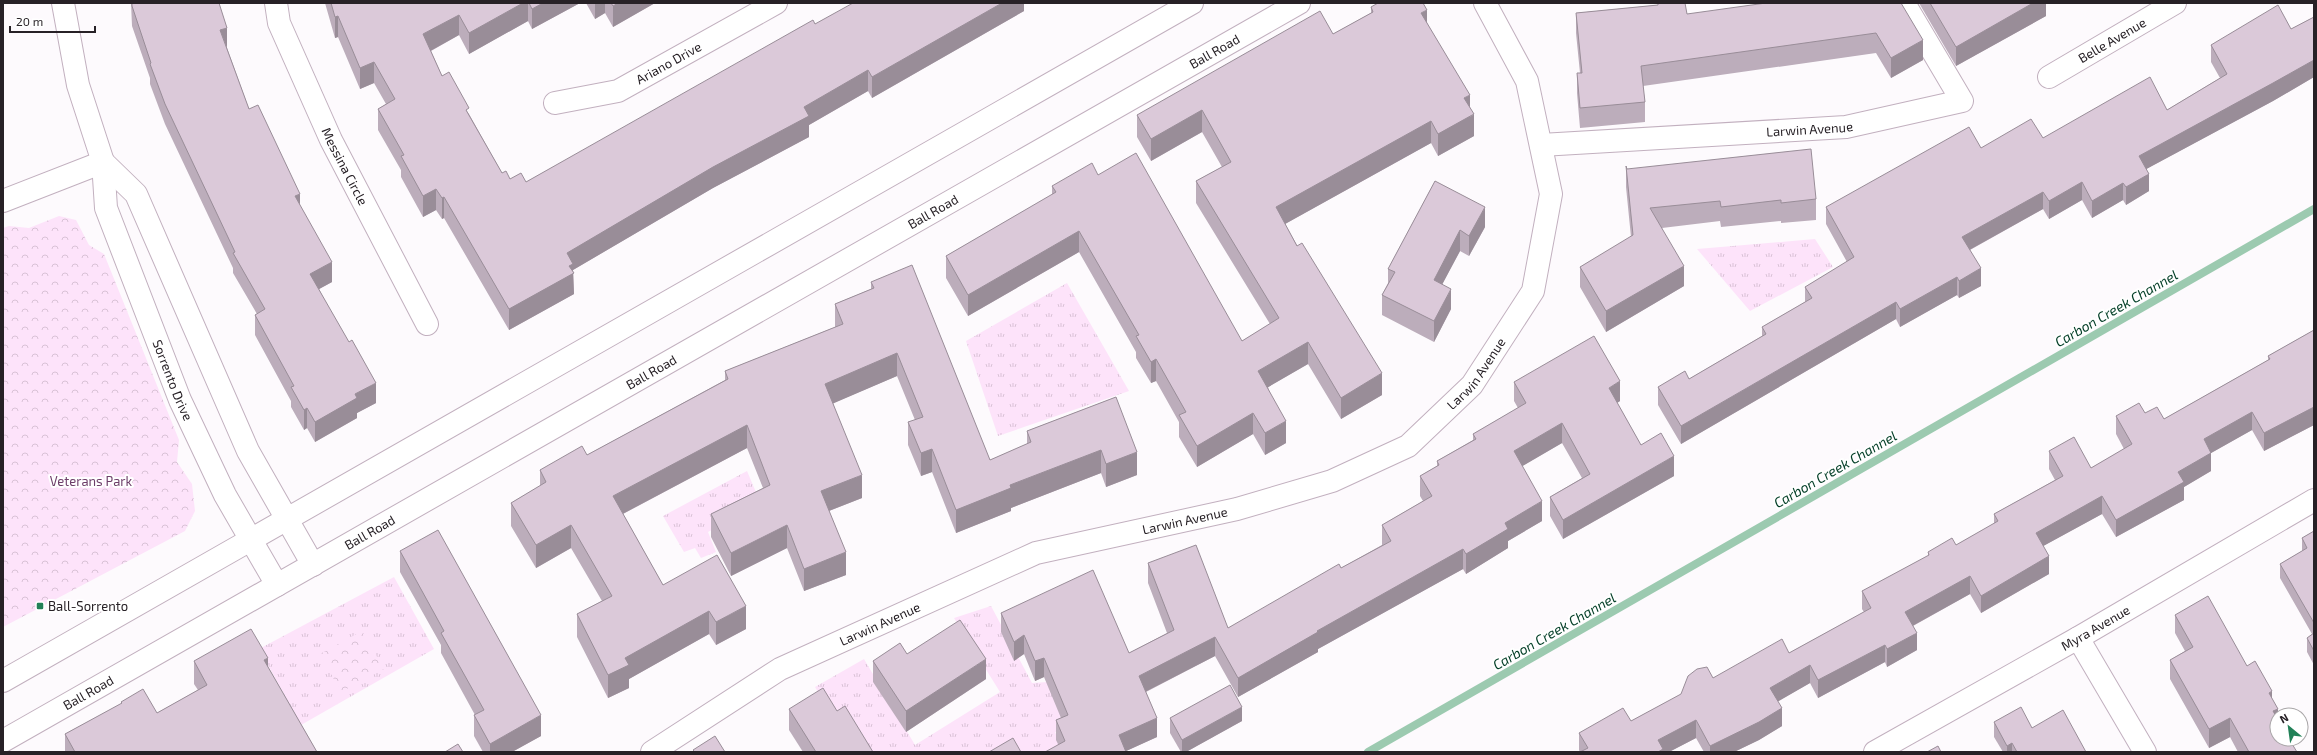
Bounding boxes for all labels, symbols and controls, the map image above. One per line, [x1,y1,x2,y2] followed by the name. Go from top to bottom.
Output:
[10,8,95,34] scale bar
[16,14,43,28] text: 20 m
[2075,14,2149,66] street label: Belle Avenue
[1186,31,1242,72] street label: Ball Road
[633,38,704,87] street label: Ariano Drive
[1766,118,1854,140] street label: Larwin Avenue
[318,125,372,208] street label: Messina Circle
[905,191,961,232] street label: Ball Road
[2051,266,2181,350] water label: Carbon Creek Channel
[1443,335,1509,413] street label: Larwin Avenue
[150,337,196,423] street label: Sorrento Drive
[623,351,679,393] street label: Ball Road
[1770,427,1900,511] water label: Carbon Creek Channel
[50,473,133,489] park label: Veterans Park
[1141,503,1229,538] street label: Larwin Avenue
[342,511,398,553] street label: Ball Road
[1489,589,1619,673] water label: Carbon Creek Channel
[48,598,128,614] place label: Ball-Sorrento
[837,599,923,649] street label: Larwin Avenue
[35,601,45,611] marker: Ball-Sorrento
[2058,602,2133,654] street label: Myra Avenue
[60,672,116,713] street label: Ball Road
[2269,707,2309,747] north arrow
[2277,710,2291,725] text: N

